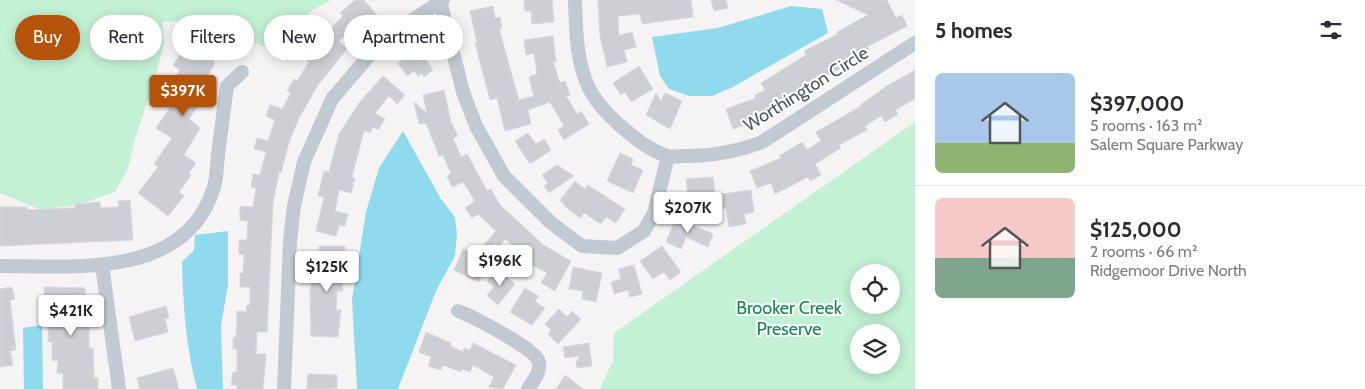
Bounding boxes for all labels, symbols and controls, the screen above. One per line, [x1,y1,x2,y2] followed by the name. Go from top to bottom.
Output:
[15,15,80,60] chip: Buy
[90,15,162,60] chip: Rent
[172,15,254,60] chip: Filters
[264,15,334,60] chip: New
[344,15,463,60] chip: Apartment
[1317,16,1345,44] icon: filters
[935,18,1013,43] text: 5 homes
[740,42,872,136] street label: Worthington Circle
[148,74,218,117] pin: $397K
[160,81,206,100] text: $397K
[1090,91,1184,116] text: $397,000
[975,93,1035,153] icon: home
[1090,116,1202,135] text: 5 rooms · 163 m²
[1090,135,1243,154] text: Salem Square Parkway
[653,192,723,234] pin: $207K
[664,198,712,217] text: $207K
[1090,217,1181,242] text: $125,000
[975,218,1035,278] icon: home
[1090,242,1197,261] text: 2 rooms · 66 m²
[465,244,535,287] pin: $196K
[292,250,362,293] pin: $125K
[478,251,522,270] text: $196K
[306,257,348,276] text: $125K
[1090,261,1247,280] text: Ridgemoor Drive North
[850,264,900,374] map controls
[850,264,900,314] button: locate
[36,294,106,337] pin: $421K
[736,297,843,340] park label: Brooker Creek Preserve
[49,301,93,320] text: $421K
[850,324,900,374] button: layers

